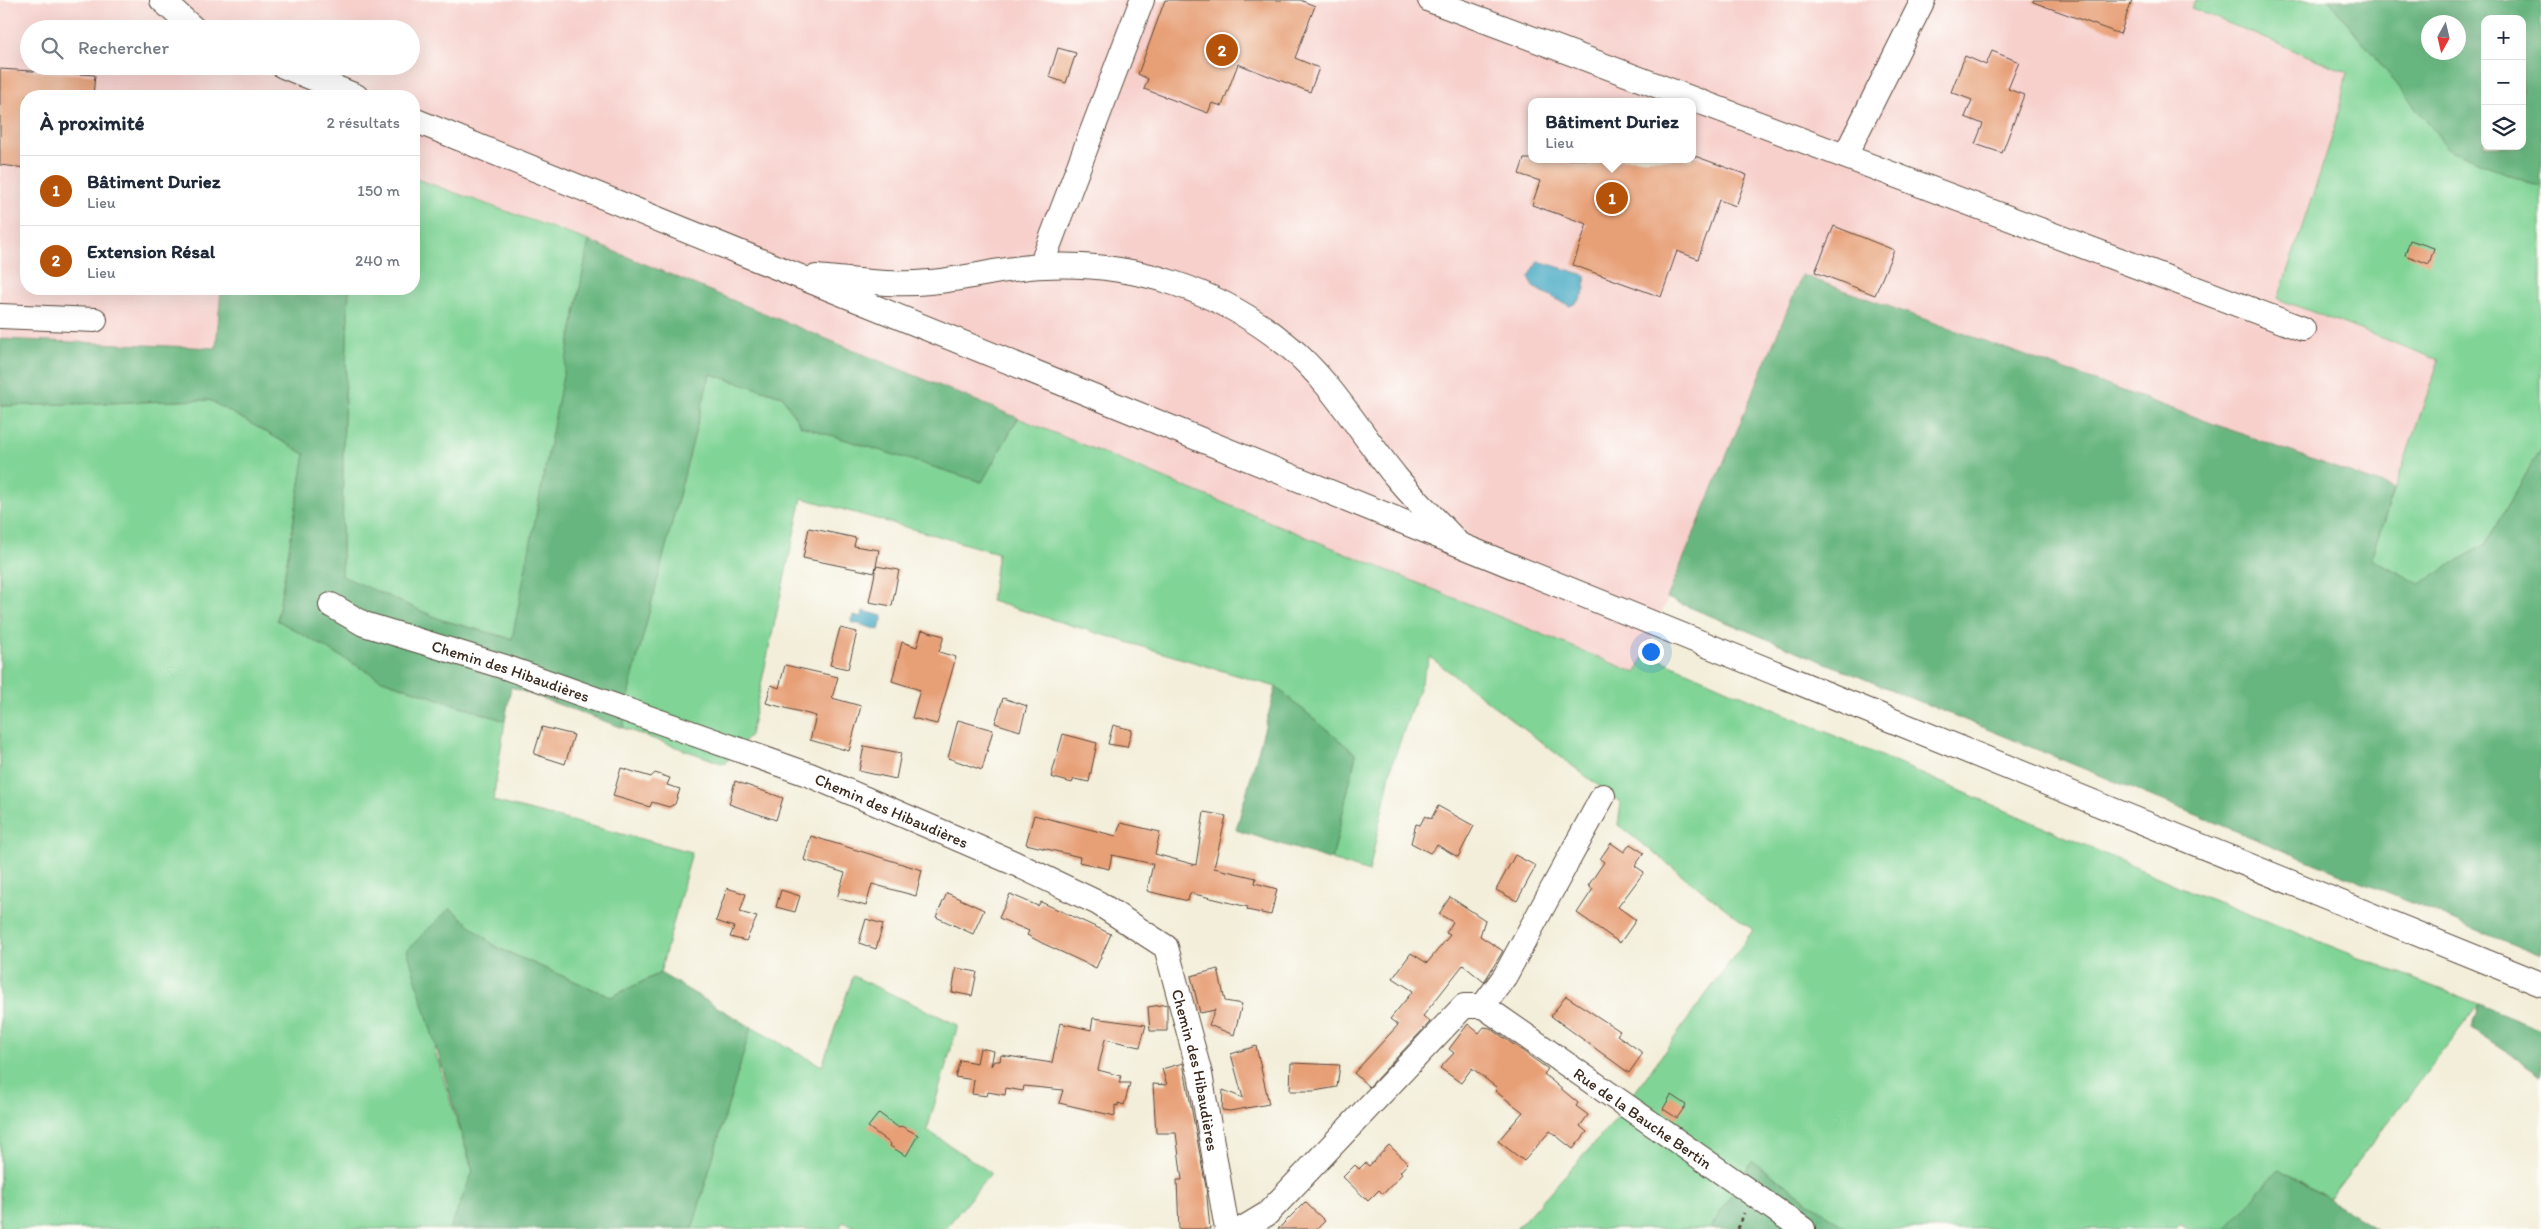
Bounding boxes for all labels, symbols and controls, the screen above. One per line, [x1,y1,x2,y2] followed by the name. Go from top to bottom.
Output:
[2421,15,2466,60] north arrow
[2481,15,2526,150] map controls
[2481,15,2526,60] button: +
[20,20,420,75] search box
[1206,31,1238,69] pin: 2
[38,34,66,62] icon: search
[78,36,169,59] text: Rechercher
[2481,60,2526,105] button: −
[1528,98,1696,163] popup
[2481,105,2526,150] button: layers
[40,110,145,135] text: À proximité
[1545,110,1679,133] text: Bâtiment Duriez
[326,113,400,132] text: 2 résultats
[1545,133,1574,152] text: Lieu
[87,170,221,193] text: Bâtiment Duriez
[1596,179,1628,217] pin: 1
[52,181,60,200] text: 1
[357,181,400,200] text: 150 m
[87,193,116,212] text: Lieu
[87,240,215,263] text: Extension Résal
[52,251,60,270] text: 2
[355,251,400,270] text: 240 m
[87,263,116,282] text: Lieu
[429,636,592,706] street label: Chemin des Hibaudières
[1638,639,1664,665] your location
[812,769,971,852] street label: Chemin des Hibaudières
[1168,987,1223,1152] street label: Chemin des Hibaudières
[1570,1063,1716,1173] street label: Rue de la Bauche Bertin

